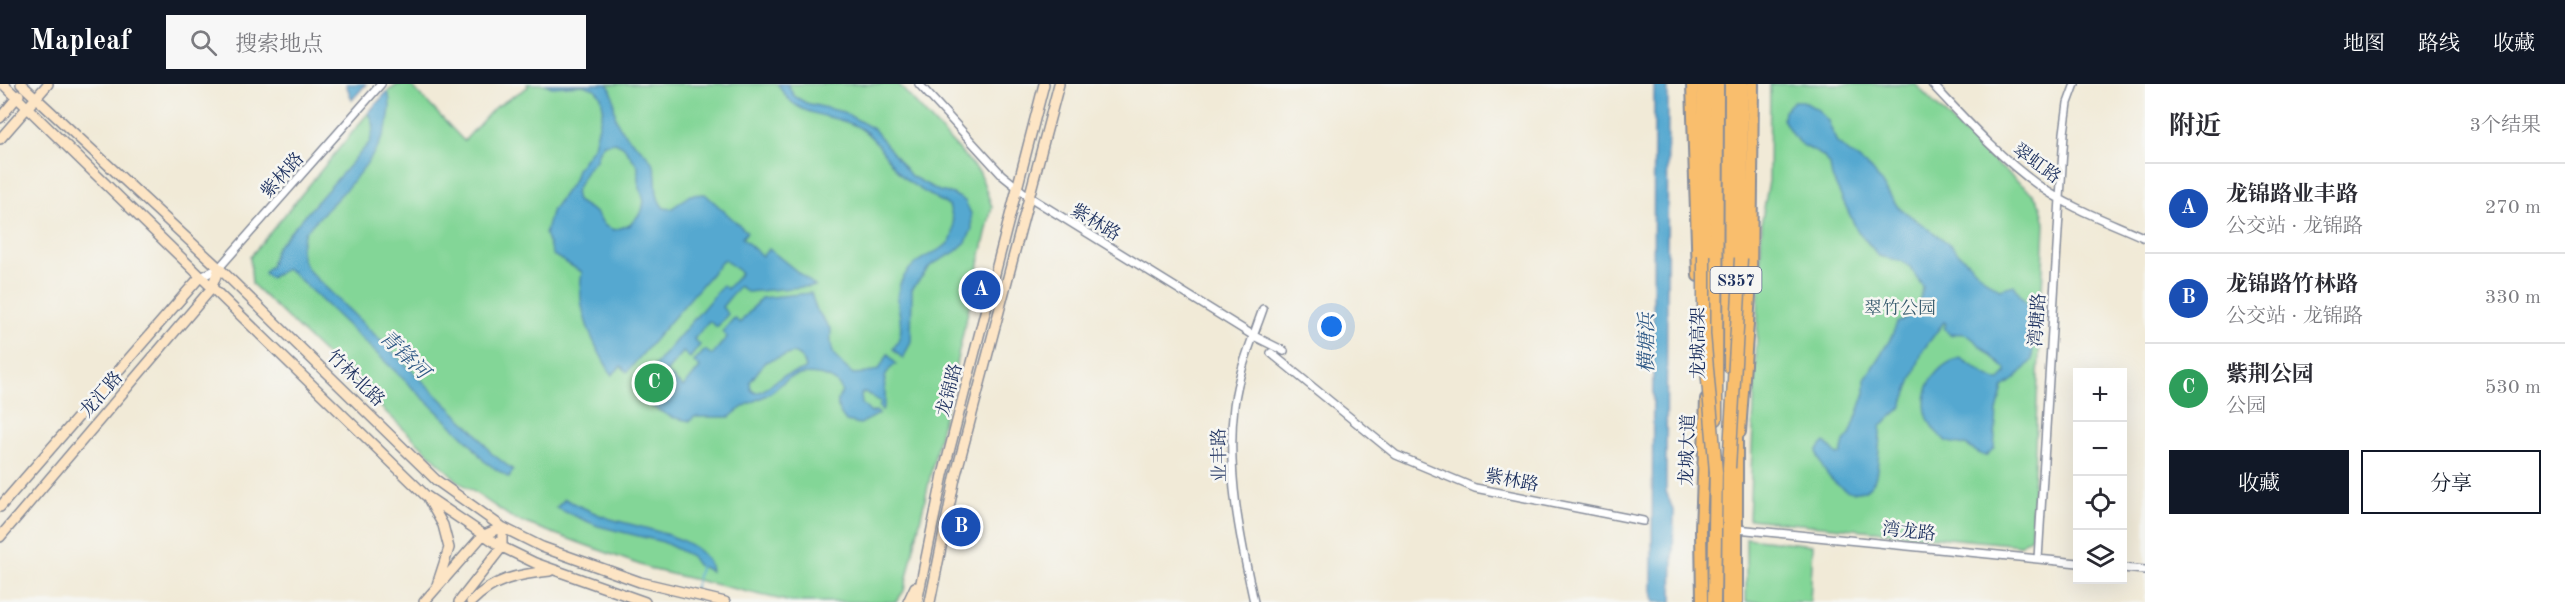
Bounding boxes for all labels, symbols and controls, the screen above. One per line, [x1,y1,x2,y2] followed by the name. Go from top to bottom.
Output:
[166,15,586,69] search box
[187,26,220,59] icon: search
[30,28,130,56] text: Mapleaf
[235,34,323,56] text: 搜索地点
[2343,34,2385,55] text: 地图
[2418,34,2460,55] text: 路线
[2493,34,2535,55] text: 收藏
[2169,114,2221,140] text: 附近
[2469,116,2541,136] text: 3个结果
[2009,139,2065,187] street label: 翠虹路
[257,148,307,202] street label: 紫林路
[2226,184,2358,206] text: 龙锦路业丰路
[2181,198,2196,218] text: A
[2485,198,2541,218] text: 270 m
[1068,200,1124,244] street label: 紫林路
[2226,217,2363,237] text: 公交站 · 龙锦路
[1710,267,1762,293] road number: S357
[962,268,1000,312] pin: A
[2226,274,2358,296] text: 龙锦路竹林路
[2181,288,2196,308] text: B
[2485,288,2541,308] text: 330 m
[2025,292,2049,348] street label: 湾塘路
[1864,298,1936,318] park label: 翠竹公园
[1688,307,1708,379] street label: 龙城高架
[2226,307,2363,327] text: 公交站 · 龙锦路
[1636,311,1658,373] water label: 横塘浜
[1317,312,1346,341] your location
[375,326,436,386] water label: 青锋河
[323,346,389,410] street label: 竹林北路
[634,360,674,406] pin: C
[932,361,966,419] street label: 龙锦路
[2226,364,2314,386] text: 紫荆公园
[76,367,126,421] street label: 龙汇路
[2073,368,2127,584] map controls
[2073,368,2127,422] button: +
[2182,378,2195,398] text: C
[2485,378,2541,398] text: 530 m
[2226,397,2266,417] text: 公园
[1676,414,1698,486] street label: 龙城大道
[2073,422,2127,476] button: −
[1209,428,1229,482] street label: 业丰路
[2169,450,2349,514] button: 收藏
[2361,450,2541,514] button: 分享
[1484,465,1540,495] street label: 紫林路
[2073,476,2127,530] button: locate
[942,504,980,550] pin: B
[1881,518,1937,544] street label: 湾龙路
[2073,530,2127,584] button: layers

